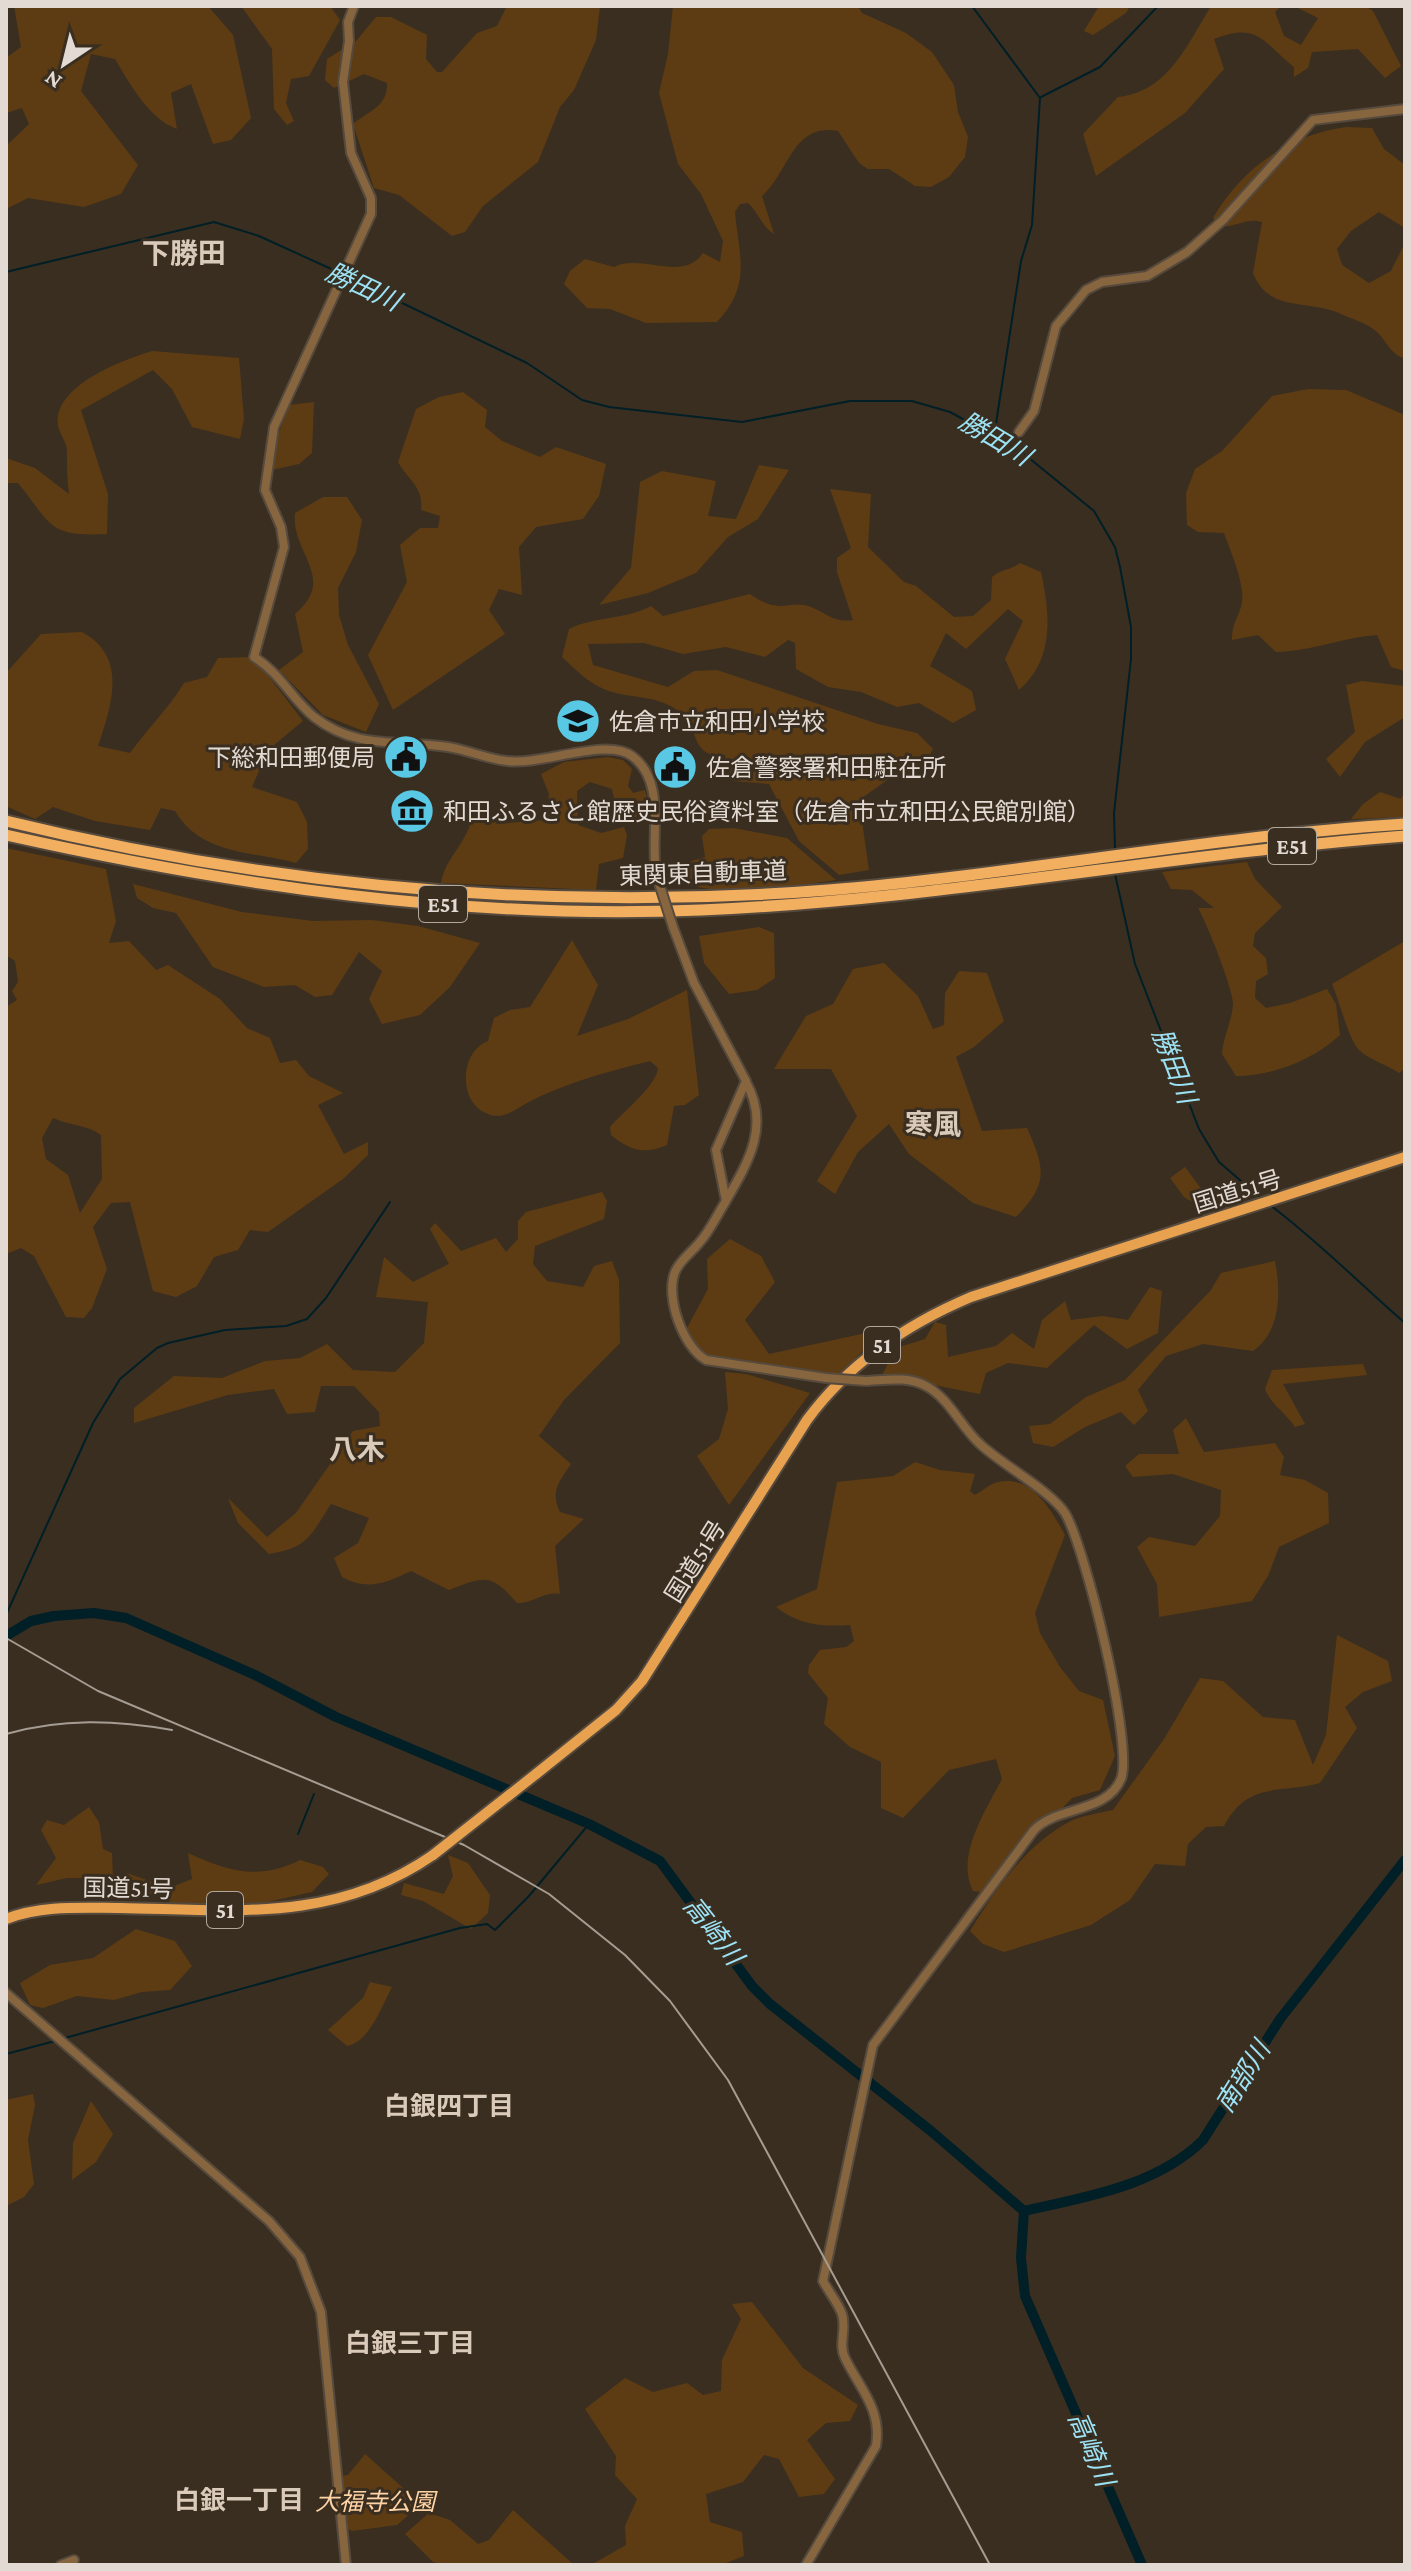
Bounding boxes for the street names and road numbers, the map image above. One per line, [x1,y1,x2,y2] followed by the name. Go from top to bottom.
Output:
[1268,828,1316,864] road number: E51
[619,857,787,889] street label: 東関東自動車道
[419,886,467,922] road number: E51
[1189,1165,1285,1217] street label: 国道51号
[864,1327,900,1363] road number: 51
[659,1515,731,1607] street label: 国道51号
[82,1874,174,1902] street label: 国道51号
[207,1892,243,1928] road number: 51

